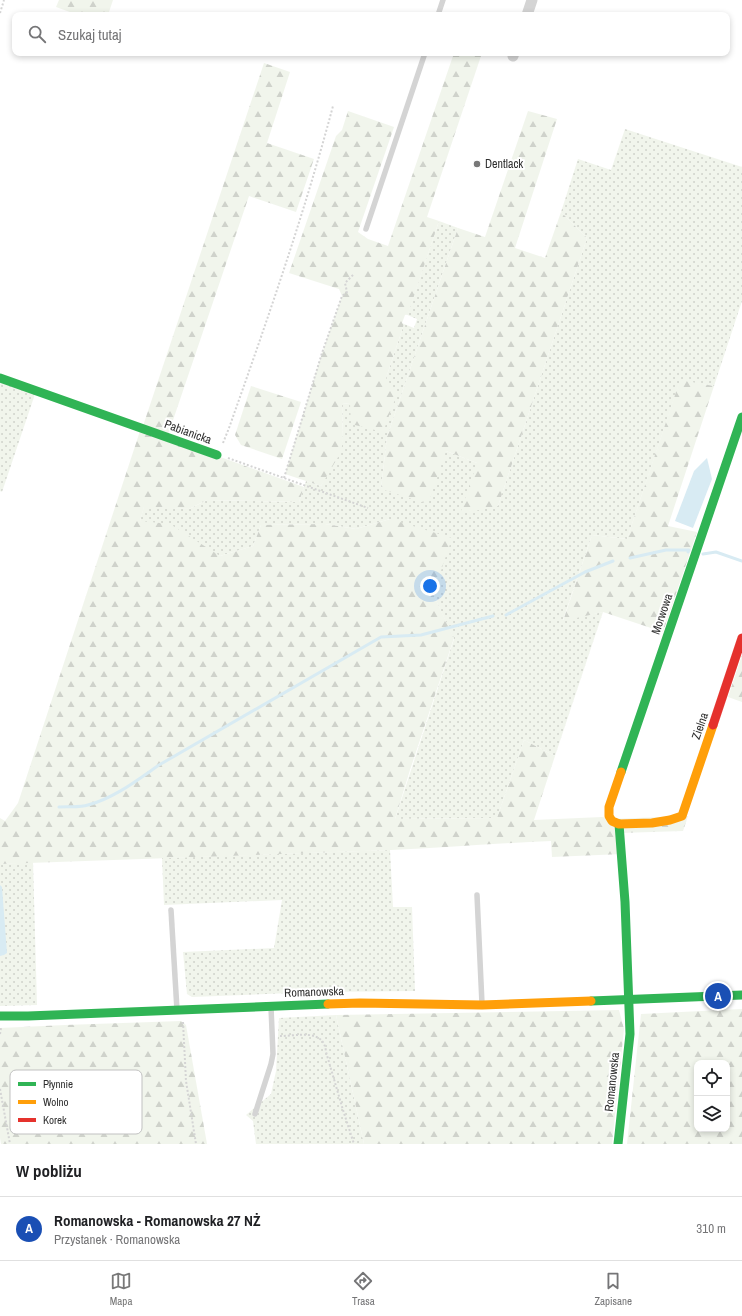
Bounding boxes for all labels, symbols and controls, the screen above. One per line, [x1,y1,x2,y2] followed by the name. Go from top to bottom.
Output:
[12,12,730,56] search box
[26,23,48,45] icon: search
[58,24,122,45] text: Szukaj tutaj
[485,156,523,172] place label: Dentlack
[472,159,482,169] marker: Dentlack
[162,416,214,448] street label: Pabianicka
[420,576,440,596] your location
[648,591,677,637] street label: Morwowa
[688,710,712,742] street label: Zielna
[705,981,731,1011] pin: A
[284,983,345,1001] street label: Romanowska
[601,1051,623,1112] street label: Romanowska
[694,1060,730,1132] map controls
[694,1060,730,1096] button: locate
[10,1070,142,1134] legend
[43,1077,73,1091] text: Płynnie
[43,1095,68,1109] text: Wolno
[694,1096,730,1132] button: layers
[43,1113,67,1127] text: Korek
[16,1159,82,1182] text: W pobliżu
[54,1210,260,1231] text: Romanowska - Romanowska 27 NŻ
[25,1220,33,1237] text: A
[696,1220,726,1237] text: 310 m
[54,1231,180,1248] text: Przystanek · Romanowska
[110,1270,132,1308] tab: Mapa
[352,1270,375,1308] tab: Trasa
[595,1270,632,1308] tab: Zapisane

